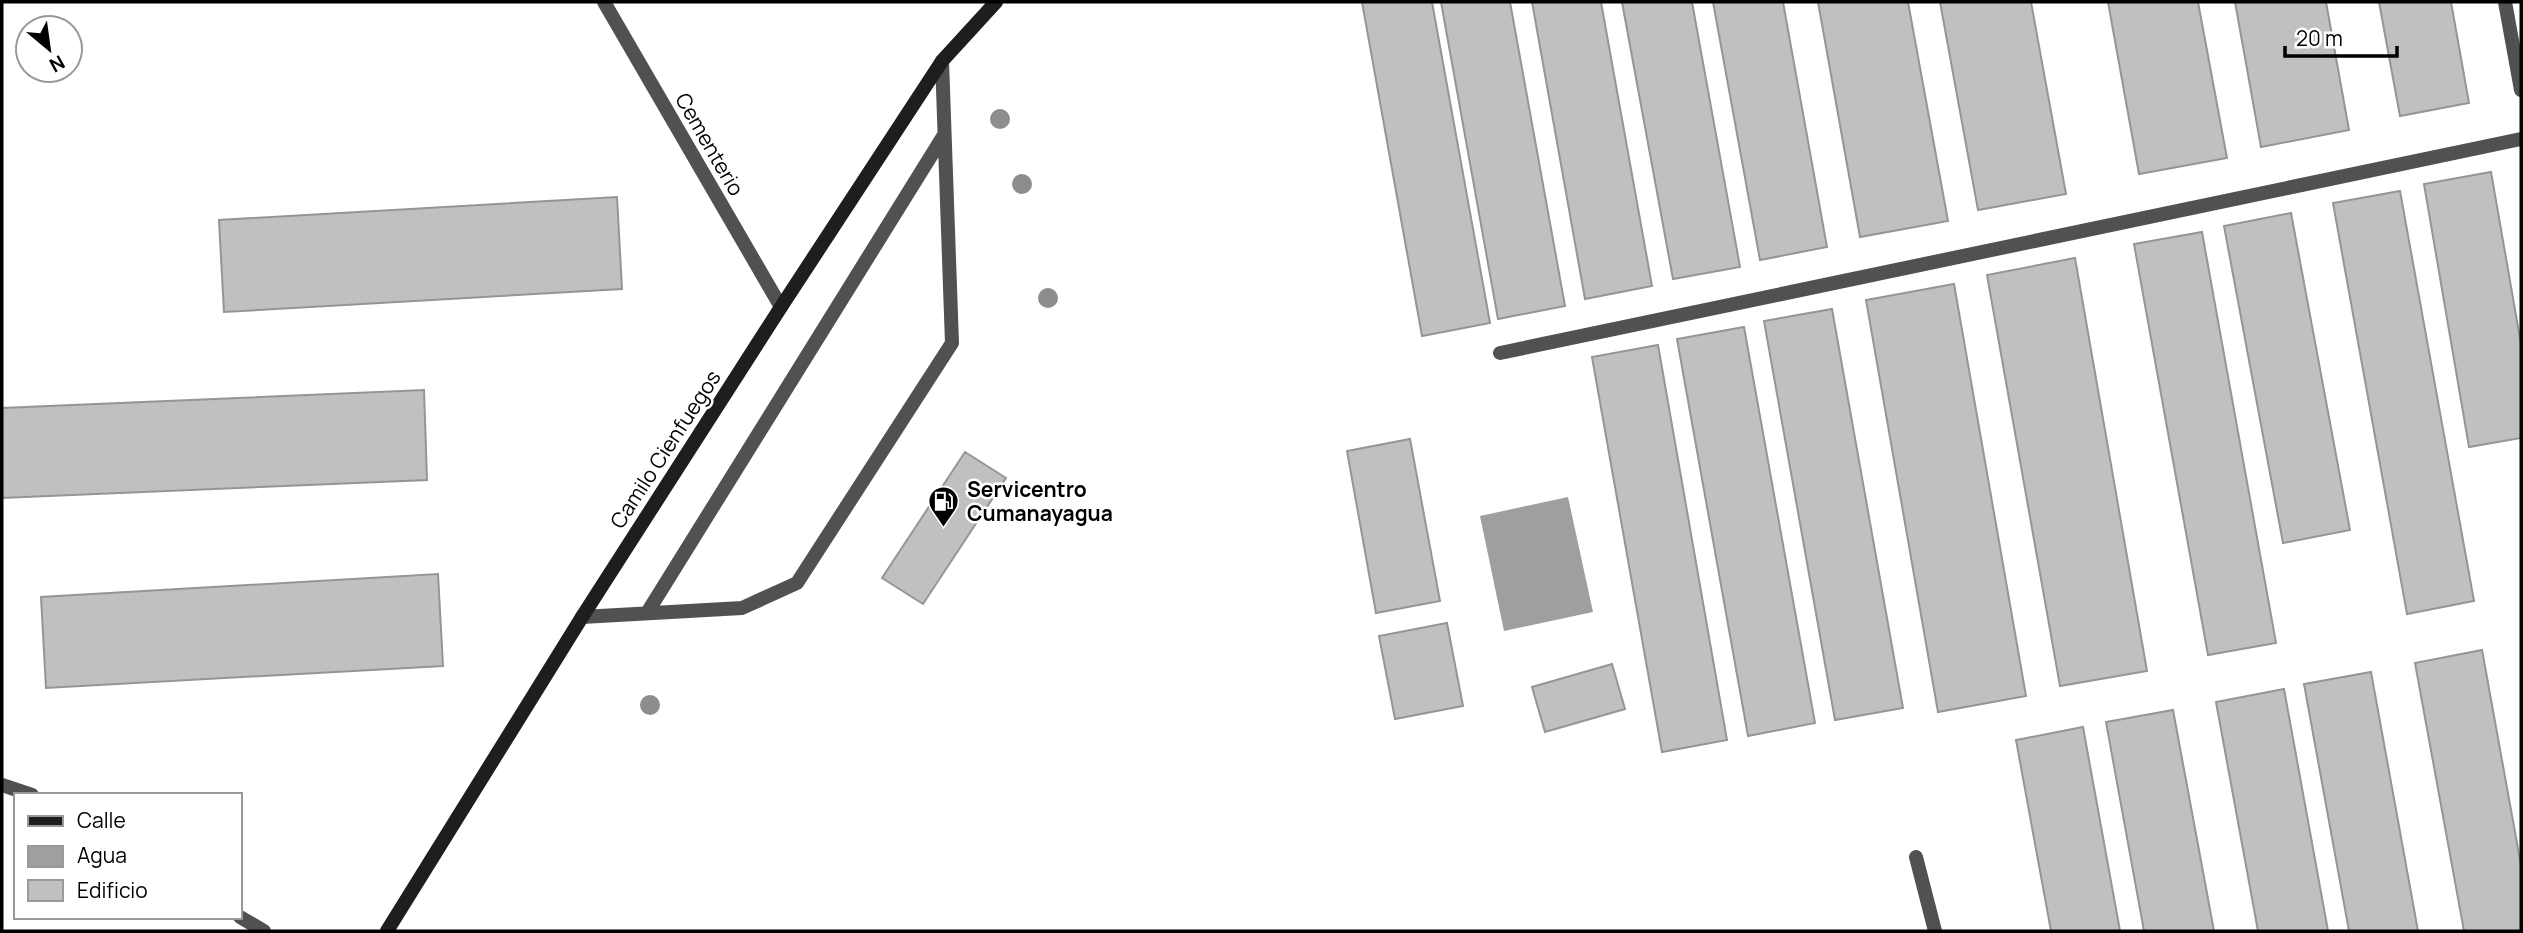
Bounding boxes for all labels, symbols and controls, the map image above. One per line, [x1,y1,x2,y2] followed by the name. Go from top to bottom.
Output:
[14,14,84,84] north arrow
[2285,14,2397,58] scale bar
[2296,24,2343,52] text: 20 m
[45,49,70,79] text: N
[669,87,751,201] street label: Cementerio
[603,365,727,533] street label: Camilo Cienfuegos
[967,475,1113,527] place label: Servicentro Cumanayagua
[927,484,961,528] fuel station icon: Servicentro Cumanayagua
[14,793,242,919] legend
[77,806,126,834] text: Calle
[77,841,127,869] text: Agua
[77,876,148,904] text: Edificio

